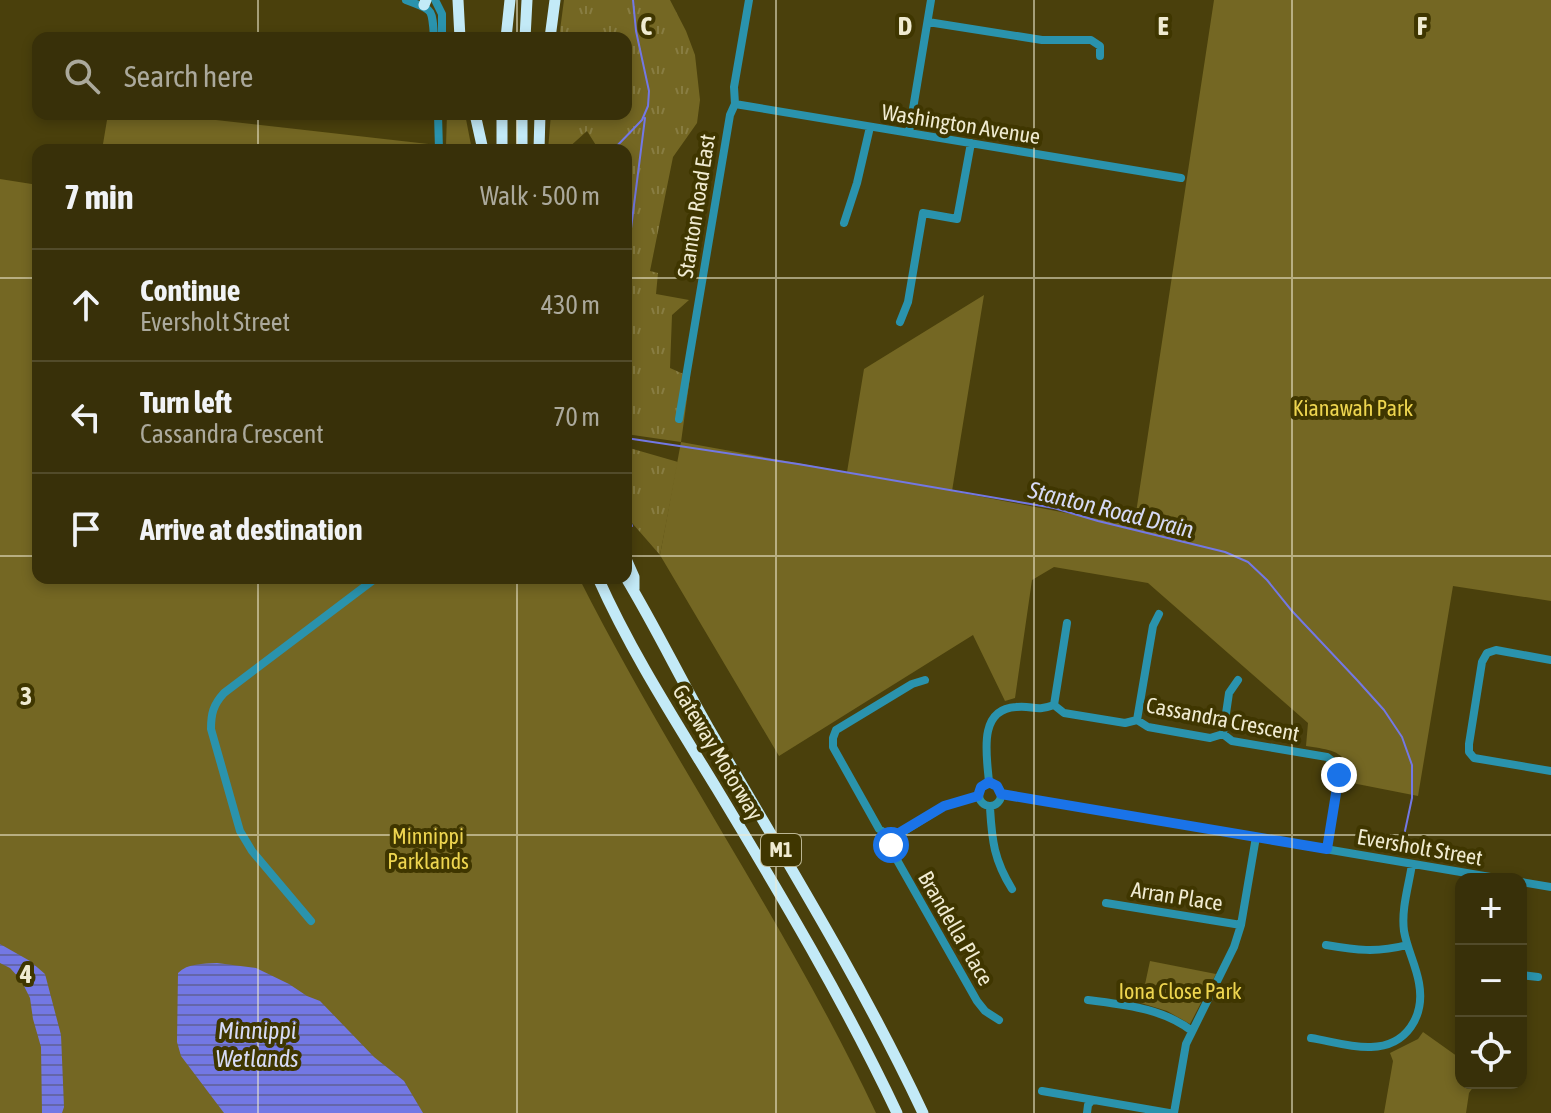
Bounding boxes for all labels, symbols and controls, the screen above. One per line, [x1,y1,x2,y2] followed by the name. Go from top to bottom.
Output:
[640,11,652,41] text: C
[898,11,912,41] text: D
[1157,11,1169,41] text: E
[1417,11,1428,41] text: F
[32,32,632,120] search box
[60,54,104,98] icon: search
[124,59,253,93] text: Search here
[880,99,1042,149] street label: Washington Avenue
[672,132,720,280] street label: Stanton Road East
[64,177,133,216] text: 7 min
[480,181,600,211] text: Walk · 500 m
[140,273,240,307] text: Continue
[64,283,108,327] icon: ahead
[541,290,600,320] text: 430 m
[140,307,290,337] text: Eversholt Street
[140,385,232,419] text: Turn left
[64,395,108,439] icon: left
[1293,395,1414,421] park label: Kianawah Park
[553,402,600,432] text: 70 m
[140,419,324,449] text: Cassandra Crescent
[1025,476,1197,543] water label: Stanton Road Drain
[64,507,108,551] icon: arrive
[140,512,362,546] text: Arrive at destination
[667,680,769,824] street label: Gateway Motorway
[20,681,32,711] text: 3
[1144,691,1302,747] street label: Cassandra Crescent
[1321,757,1357,793] route end
[387,823,469,874] park label: Minnippi Parklands
[1355,823,1485,871] street label: Eversholt Street
[873,827,909,863] route start
[761,834,801,866] road number: M1
[913,866,999,990] street label: Brandella Place
[1455,873,1527,1089] map controls
[1455,873,1527,945] button: +
[1129,876,1225,916] street label: Arran Place
[1455,945,1527,1017] button: −
[19,959,32,989] text: 4
[1118,978,1242,1004] park label: Iona Close Park
[215,1017,299,1072] water label: Minnippi Wetlands
[1455,1017,1527,1089] button: locate

